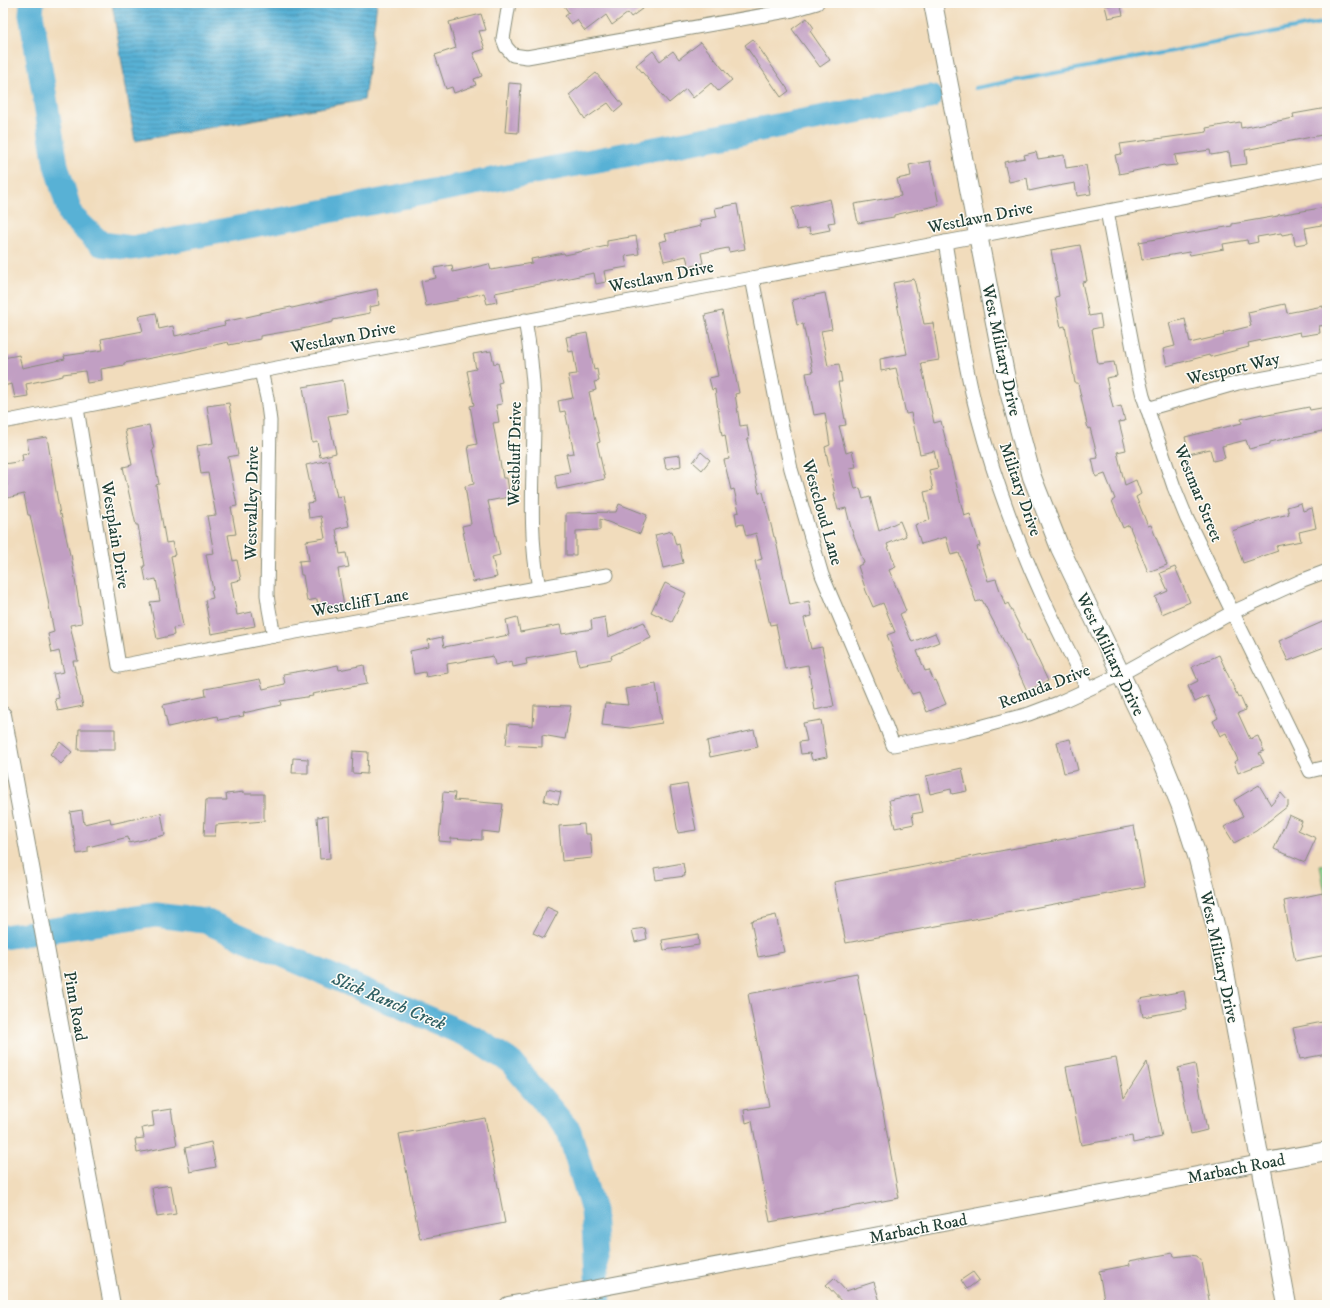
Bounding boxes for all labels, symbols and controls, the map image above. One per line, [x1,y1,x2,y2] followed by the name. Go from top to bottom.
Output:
[925,197,1035,239] street label: Westlawn Drive
[606,256,716,298] street label: Westlawn Drive
[976,281,1026,418] street label: West Military Drive
[288,317,398,359] street label: Westlawn Drive
[1184,347,1283,391] street label: Westport Way
[503,401,527,508] street label: Westbluff Drive
[994,439,1046,539] street label: Military Drive
[1168,441,1228,546] street label: Westmar Street
[240,446,264,561] street label: Westvalley Drive
[796,456,848,568] street label: Westcloud Lane
[96,479,134,590] street label: Westplain Drive
[309,584,410,623] street label: Westcliff Lane
[1070,588,1149,720] street label: West Military Drive
[995,659,1093,714] street label: Remuda Drive
[1194,888,1244,1025] street label: West Military Drive
[328,968,449,1036] water label: Slick Ranch Creek
[58,969,92,1043] street label: Pinn Road
[1185,1149,1288,1189] street label: Marbach Road
[867,1209,970,1249] street label: Marbach Road

